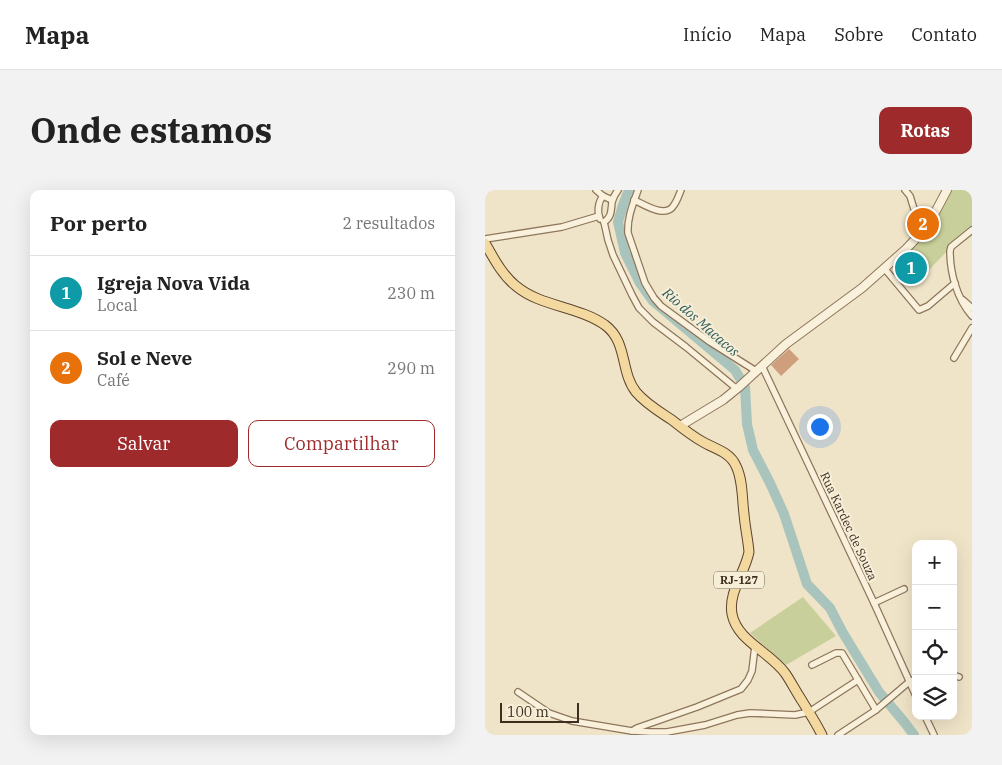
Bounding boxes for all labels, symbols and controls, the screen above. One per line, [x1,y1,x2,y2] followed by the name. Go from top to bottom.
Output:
[25,19,89,51] text: Mapa
[683,23,732,46] text: Início
[760,23,806,46] text: Mapa
[834,23,883,46] text: Sobre
[911,23,977,46] text: Contato
[30,107,272,153] text: Onde estamos
[879,107,972,154] button: Rotas
[907,205,939,243] pin: 2
[50,209,147,237] text: Por perto
[343,213,435,233] text: 2 resultados
[895,249,927,287] pin: 1
[97,271,250,295] text: Igreja Nova Vida
[61,283,71,303] text: 1
[387,283,435,303] text: 230 m
[658,283,744,361] water label: Rio dos Macacos
[97,295,137,315] text: Local
[97,346,192,370] text: Sol e Neve
[61,358,71,378] text: 2
[387,358,435,378] text: 290 m
[97,370,130,390] text: Café
[807,414,833,440] your location
[50,420,238,467] button: Salvar
[248,420,435,467] button: Compartilhar
[817,469,881,583] street label: Rua Kardec de Souza
[912,540,957,720] map controls
[912,540,957,585] button: +
[714,572,764,588] road number: RJ-127
[912,585,957,630] button: −
[912,630,957,675] button: locate
[912,675,957,720] button: layers
[500,700,579,723] scale bar
[507,703,549,721] text: 100 m

